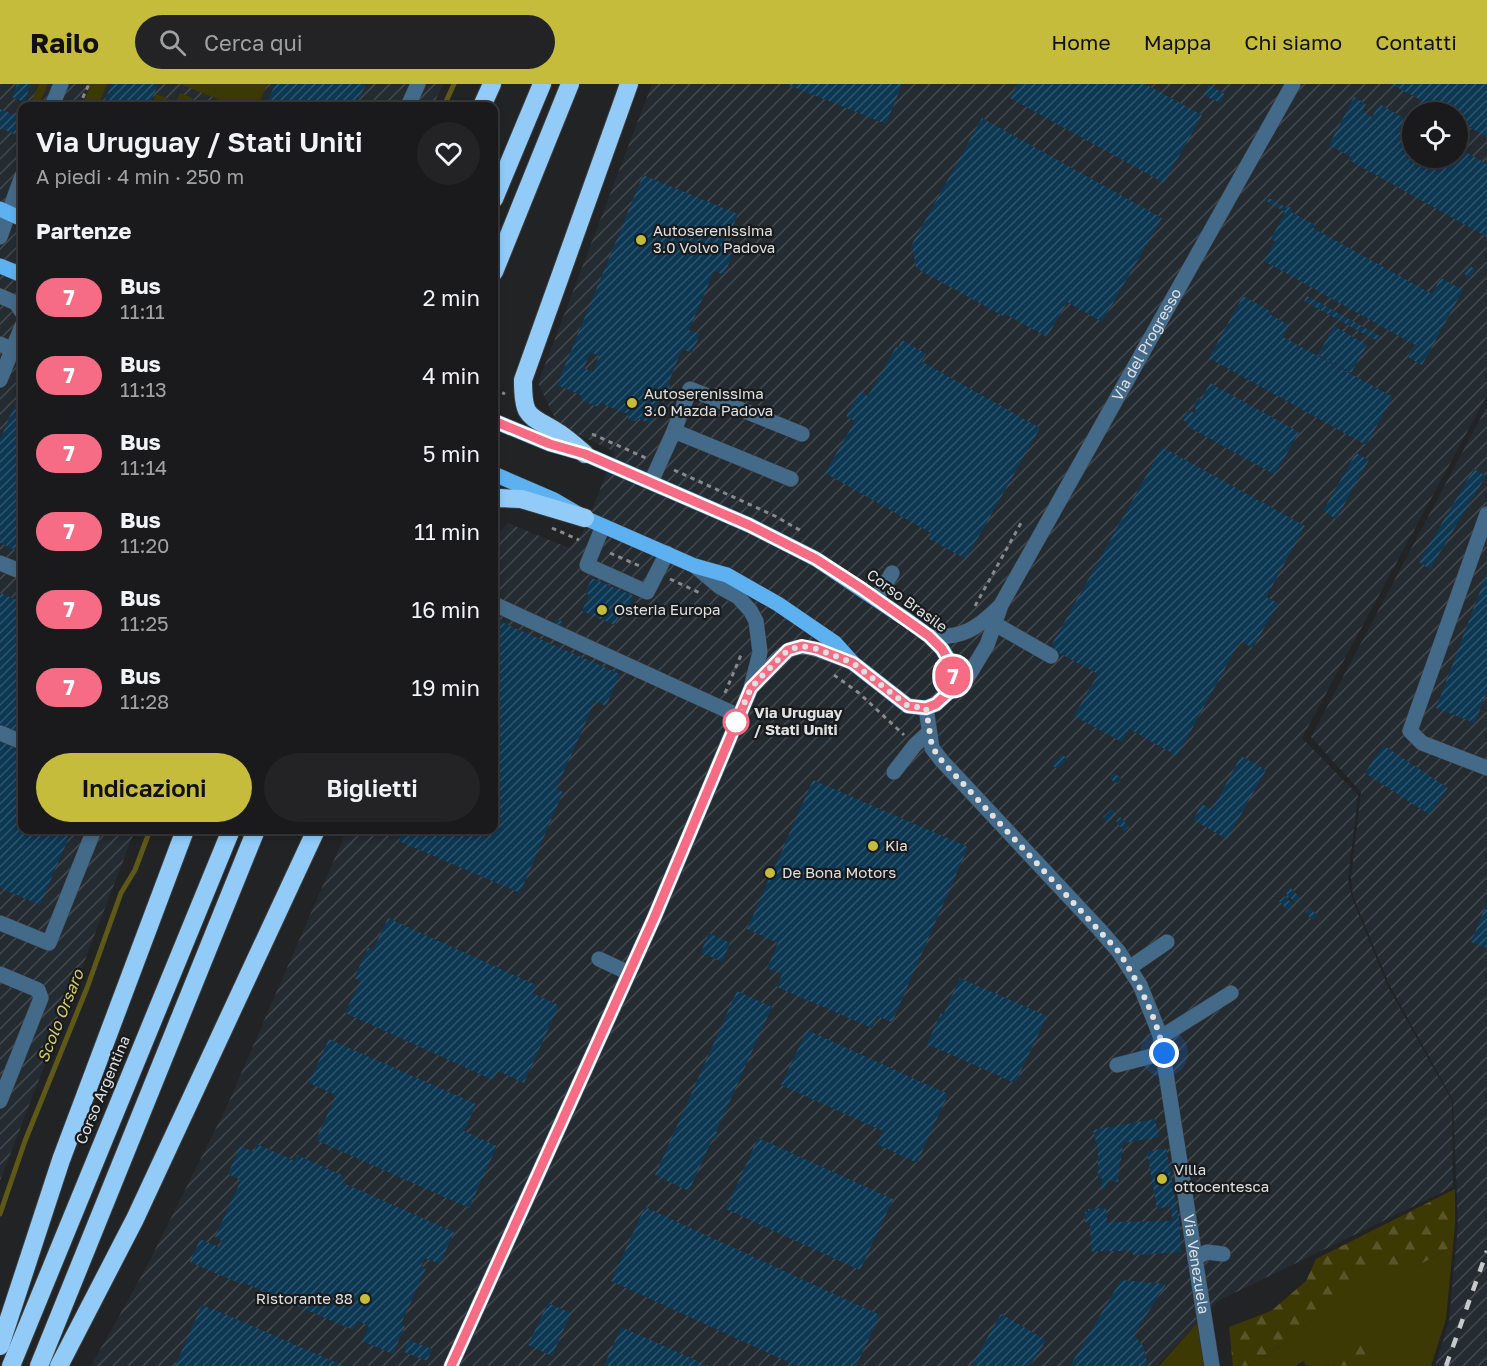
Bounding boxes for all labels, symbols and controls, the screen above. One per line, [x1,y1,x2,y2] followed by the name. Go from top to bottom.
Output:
[135,15,555,69] search box
[30,26,99,59] text: Railo
[156,26,189,59] icon: search
[204,29,303,56] text: Cerca qui
[1051,29,1111,55] text: Home
[1144,29,1211,55] text: Mappa
[1244,29,1342,55] text: Chi siamo
[1375,29,1457,55] text: Contatti
[1402,102,1468,168] map controls
[1402,102,1468,168] button: locate
[417,122,480,185] button: heart
[36,125,363,158] text: Via Uruguay / Stati Uniti
[36,164,244,188] text: A piedi · 4 min · 250 m
[36,217,131,244] text: Partenze
[653,221,775,256] place label: Autoserenissima 3.0 Volvo Padova
[634,233,648,247] marker: Autoserenissima 3.0 Volvo Padova
[120,272,161,299] text: Bus
[63,284,75,310] text: 7
[423,284,480,311] text: 2 min
[1107,285,1185,404] street label: Via del Progresso
[120,299,165,323] text: 11:11
[120,350,161,377] text: Bus
[63,362,75,388] text: 7
[422,362,480,389] text: 4 min
[120,377,167,401] text: 11:13
[644,384,773,419] place label: Autoserenissima 3.0 Mazda Padova
[625,396,639,410] marker: Autoserenissima 3.0 Mazda Padova
[120,428,161,455] text: Bus
[63,440,75,466] text: 7
[423,440,480,467] text: 5 min
[120,455,167,479] text: 11:14
[120,506,161,533] text: Bus
[63,518,75,544] text: 7
[414,518,480,545] text: 11 min
[120,533,169,557] text: 11:20
[864,565,952,636] street label: Corso Brasile
[120,584,161,611] text: Bus
[63,596,75,622] text: 7
[412,596,480,623] text: 16 min
[614,600,720,618] place label: Osteria Europa
[595,603,609,617] marker: Osteria Europa
[120,611,169,635] text: 11:25
[934,656,972,696] line badge: 7
[120,662,161,689] text: Bus
[947,663,959,689] text: 7
[63,674,75,700] text: 7
[412,674,480,701] text: 19 min
[120,689,169,713] text: 11:28
[754,703,843,738] place label: Via Uruguay / Stati Uniti
[723,709,749,735] marker: Via Uruguay / Stati Uniti
[36,753,252,822] button: Indicazioni
[264,753,480,822] button: Biglietti
[885,836,908,854] place label: Kia
[866,839,880,853] marker: Kia
[782,863,896,881] place label: De Bona Motors
[763,866,777,880] marker: De Bona Motors
[32,965,88,1065] water label: Scolo Orsaro
[71,1033,133,1147] street label: Corso Argentina
[1149,1038,1179,1068] your location
[1174,1160,1269,1195] place label: Villa ottocentesca
[1155,1172,1169,1186] marker: Villa ottocentesca
[1180,1213,1214,1315] street label: Via Venezuela
[256,1289,353,1307] place label: Ristorante 88
[358,1292,372,1306] marker: Ristorante 88

